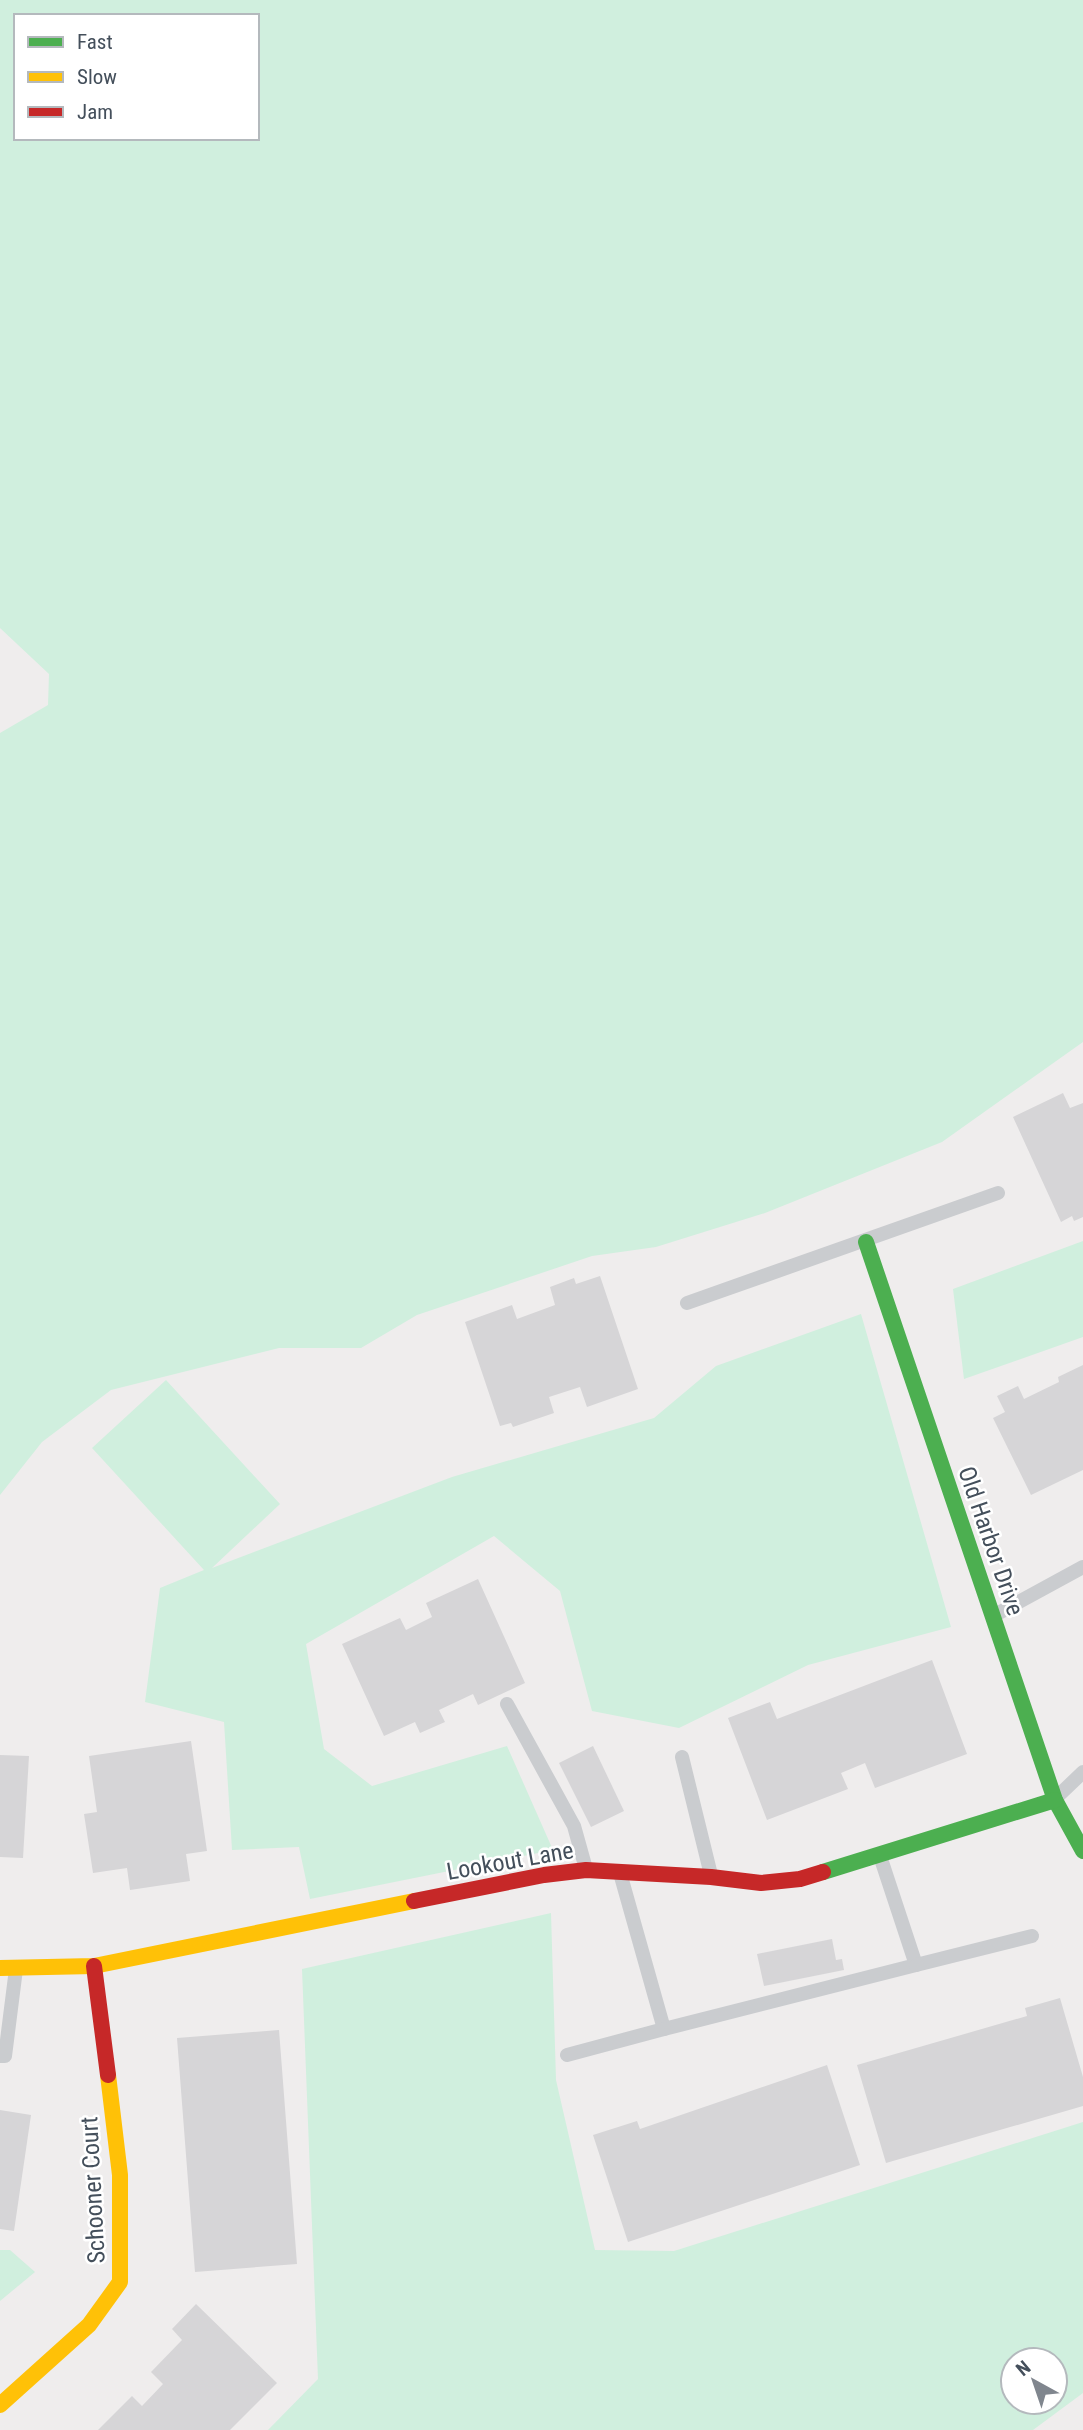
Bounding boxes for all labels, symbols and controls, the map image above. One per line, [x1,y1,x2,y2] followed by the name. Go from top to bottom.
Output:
[14,14,259,140] legend
[77,30,113,54] text: Fast
[77,65,117,89] text: Slow
[77,100,113,124] text: Jam
[952,1463,1030,1619] street label: Old Harbor Drive
[444,1836,576,1886] street label: Lookout Lane
[75,2116,111,2264] street label: Schooner Court
[999,2346,1069,2416] north arrow
[1012,2356,1035,2381] text: N

